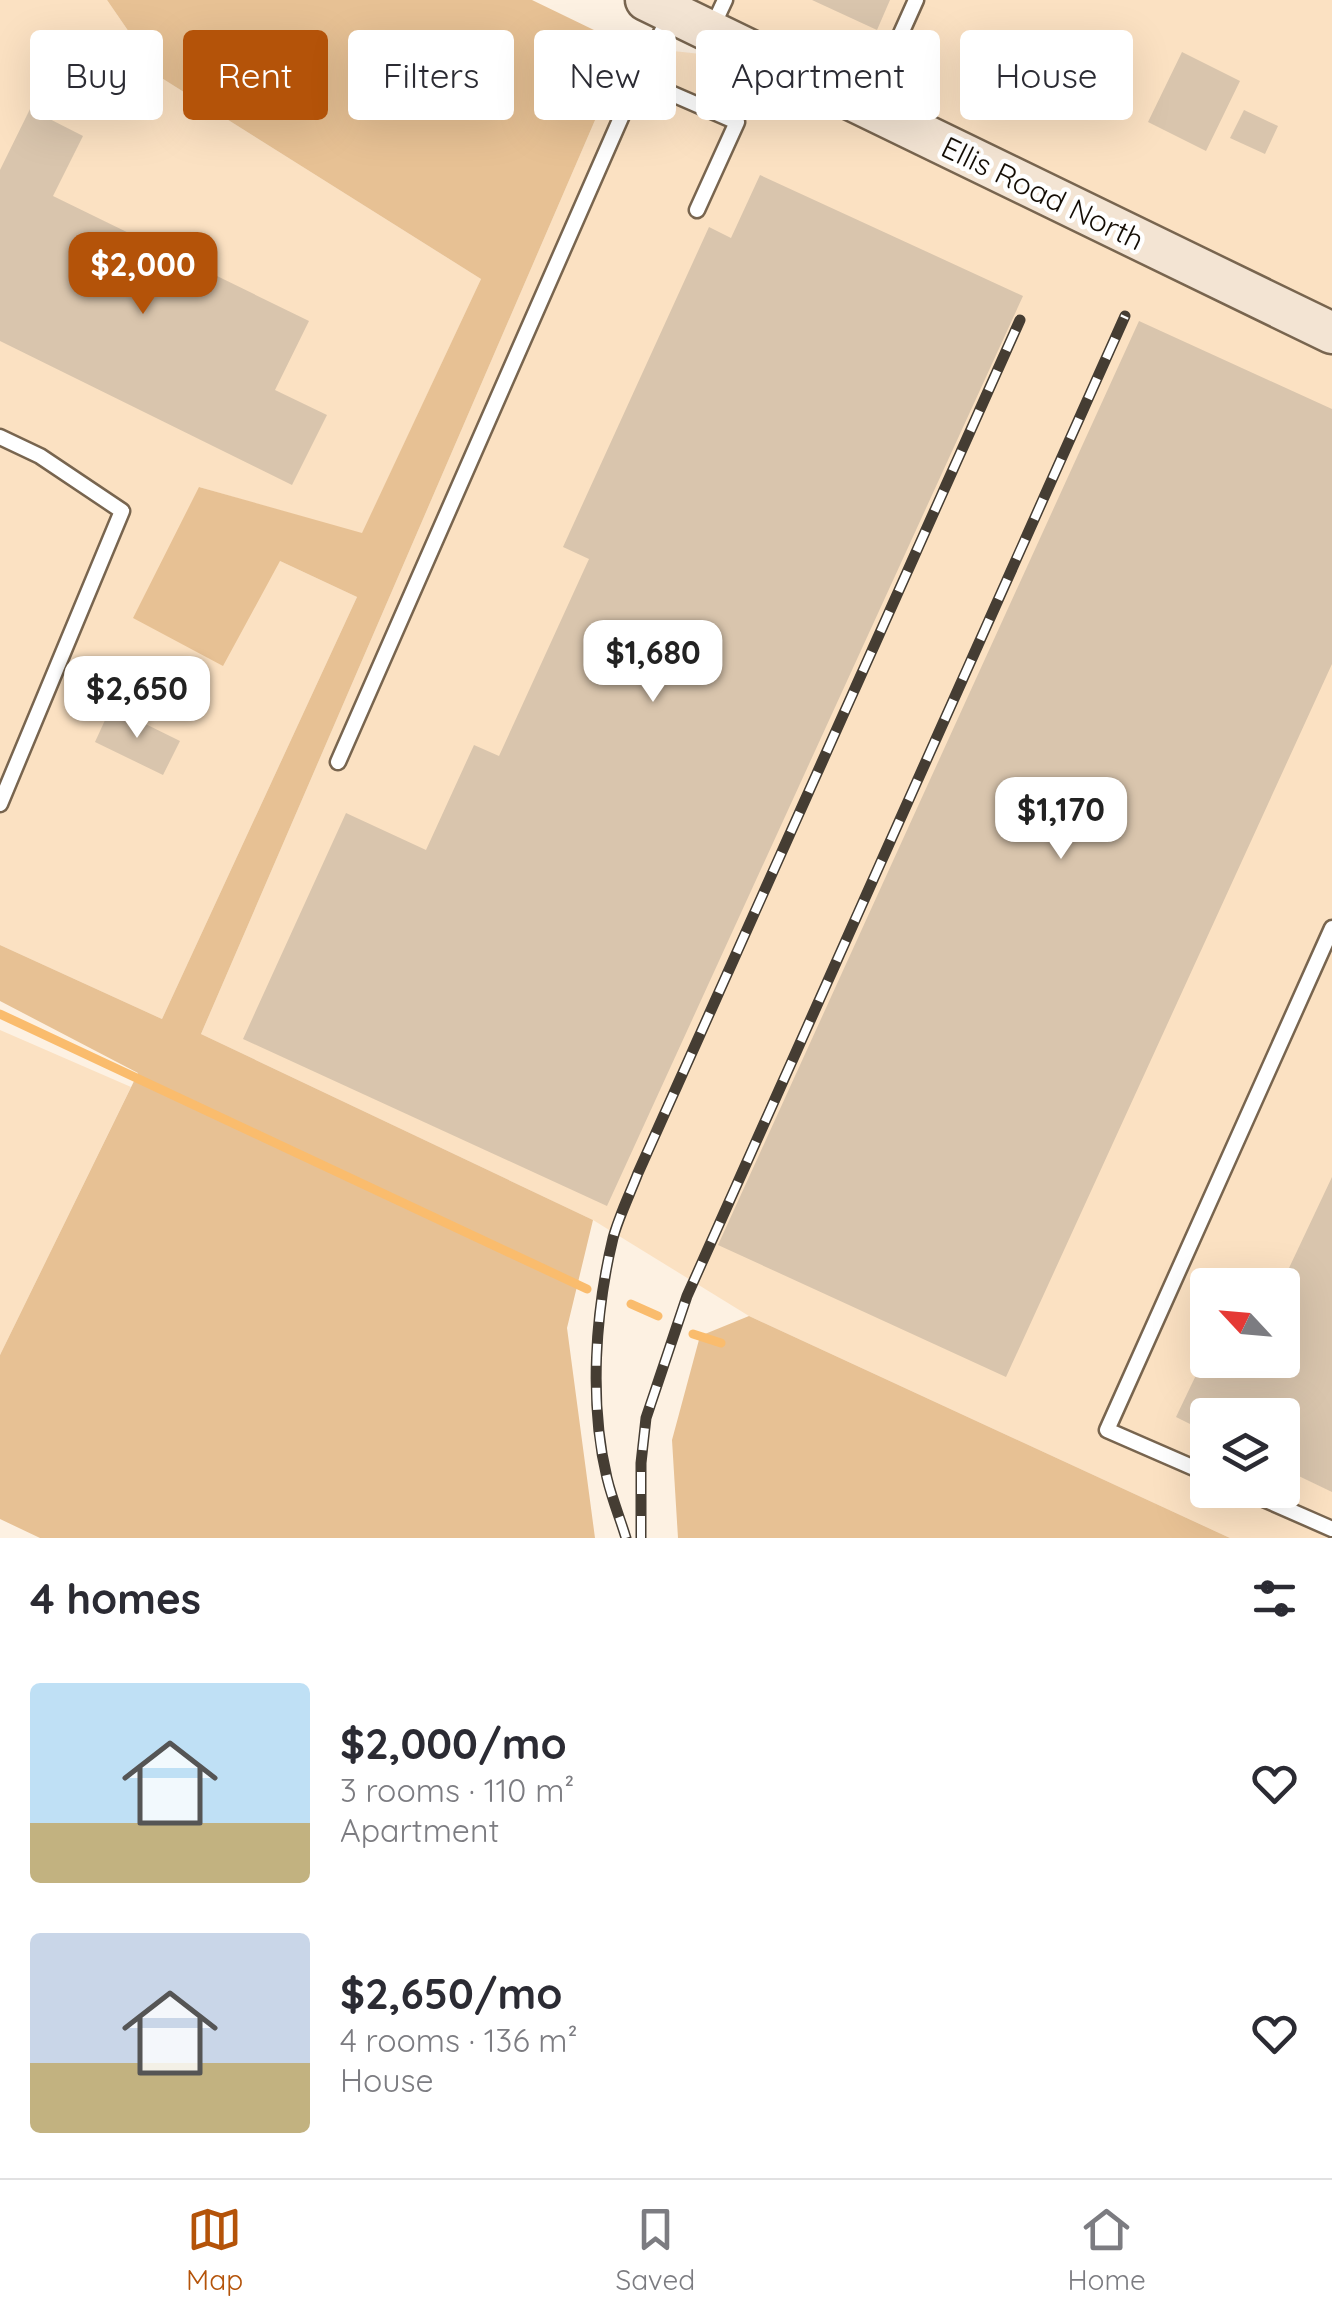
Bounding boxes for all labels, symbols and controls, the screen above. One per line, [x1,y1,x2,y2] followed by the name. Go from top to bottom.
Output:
[30,30,163,120] chip: Buy
[183,30,328,120] chip: Rent
[348,30,514,120] chip: Filters
[534,30,676,120] chip: New
[696,30,940,120] chip: Apartment
[960,30,1133,120] chip: House
[935,128,1151,258] street label: Ellis Road North
[62,232,224,317] pin: $2,000
[90,244,196,284] text: $2,000
[572,620,734,705] pin: $1,680
[605,632,701,672] text: $1,680
[56,656,218,741] pin: $2,650
[86,668,188,708] text: $2,650
[980,777,1142,862] pin: $1,170
[1017,789,1105,829] text: $1,170
[1190,1268,1300,1378] north arrow
[1190,1268,1300,1508] map controls
[1190,1398,1300,1508] button: layers
[1247,1571,1302,1626] icon: filters
[30,1572,201,1625] text: 4 homes
[340,1717,567,1770] text: $2,000/mo
[110,1723,230,1843] icon: home
[1247,1756,1302,1811] icon: heart
[340,1770,574,1810] text: 3 rooms · 110 m²
[340,1810,499,1850] text: Apartment
[340,1967,563,2020] text: $2,650/mo
[110,1973,230,2093] icon: home
[1247,2006,1302,2061] icon: heart
[340,2020,578,2060] text: 4 rooms · 136 m²
[340,2060,434,2100] text: House
[186,2202,243,2297] tab: Map
[615,2202,695,2297] tab: Saved
[1067,2202,1146,2297] tab: Home

